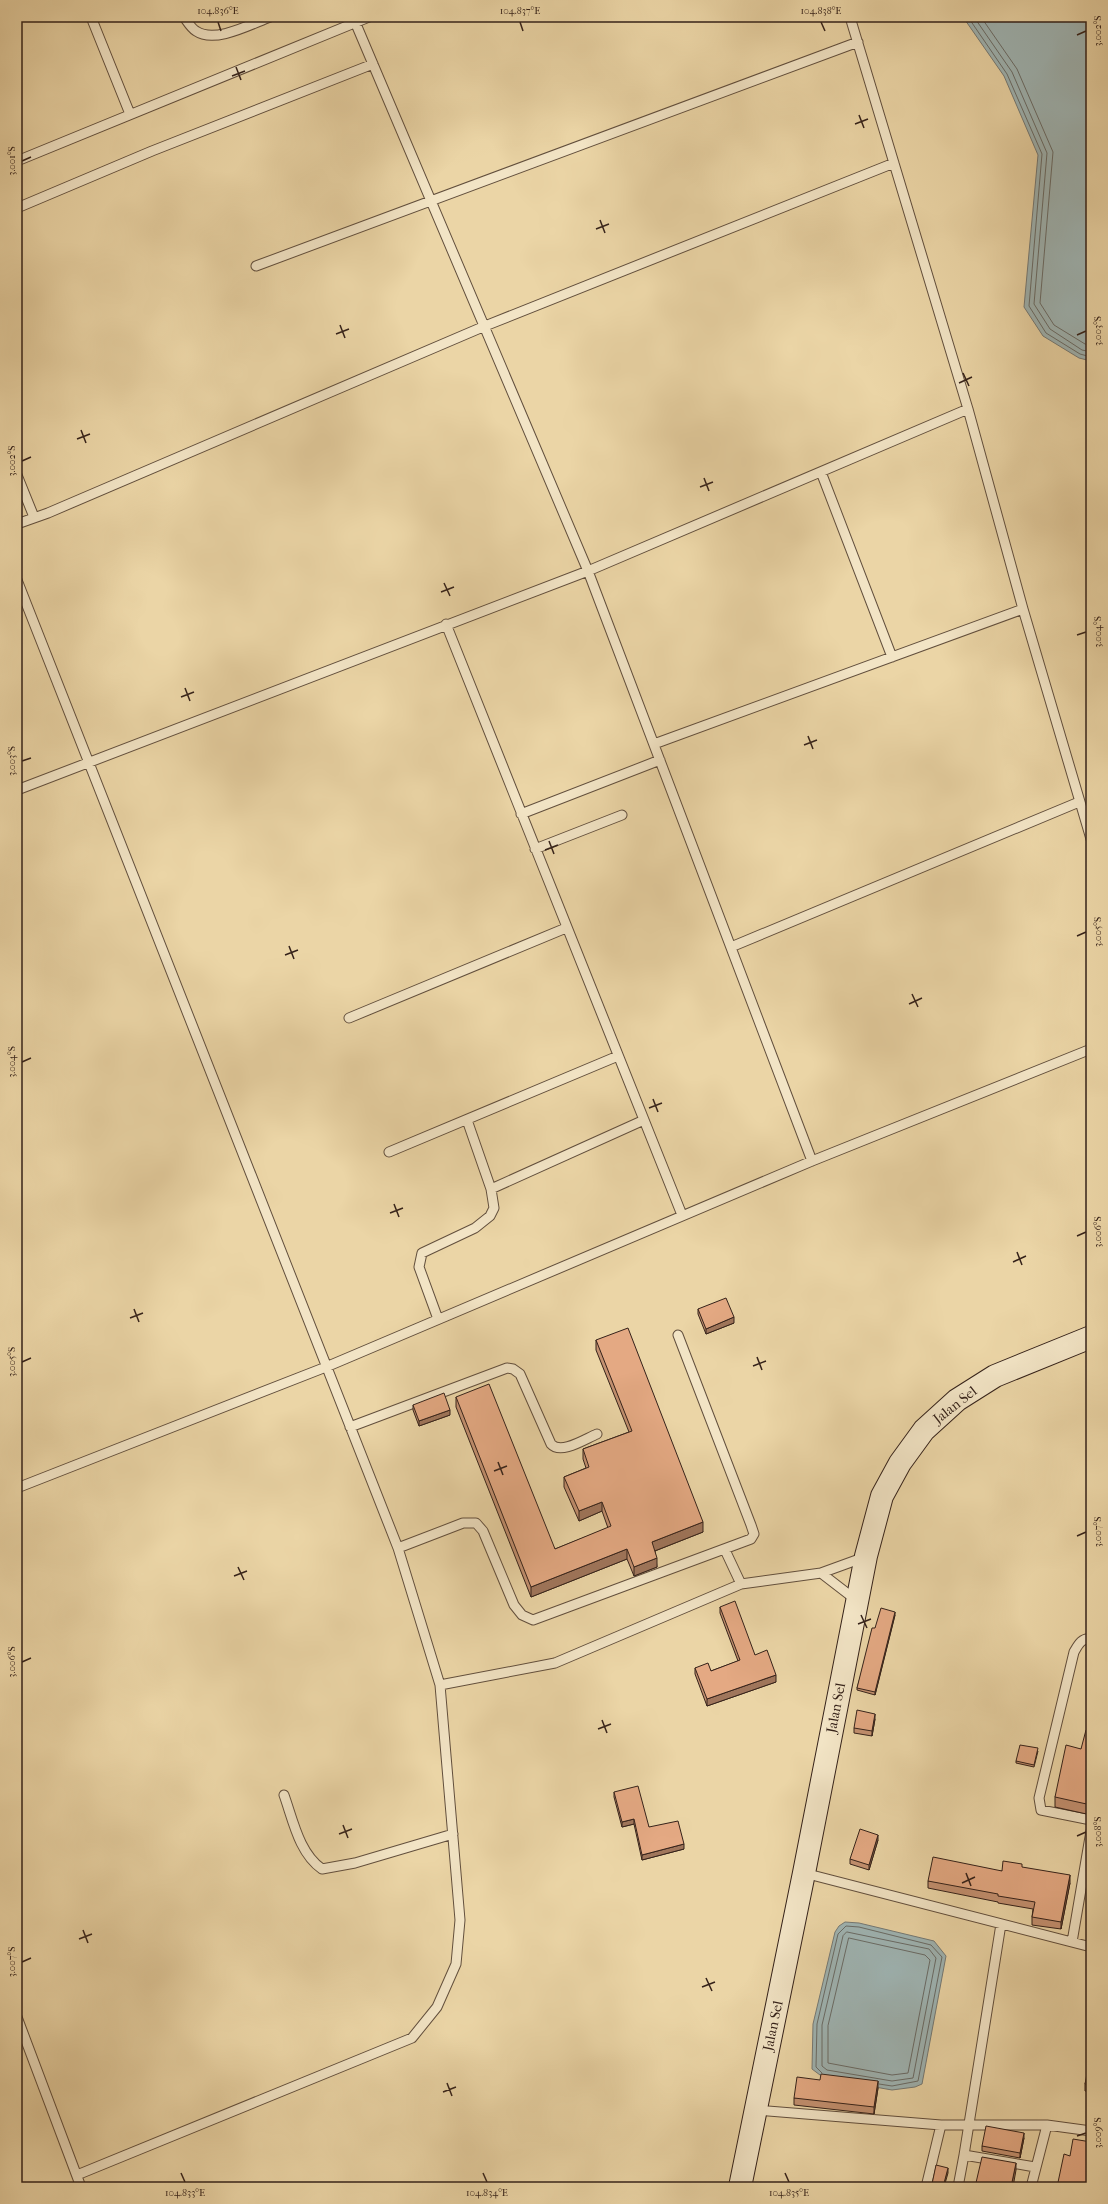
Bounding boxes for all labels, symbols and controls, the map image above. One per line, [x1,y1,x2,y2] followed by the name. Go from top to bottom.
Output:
[197,5,239,17] text: 104.836°E
[500,5,540,17] text: 104.837°E
[801,5,841,17] text: 104.838°E
[1092,15,1104,47] text: 3.002°S
[6,146,18,176] text: 3.001°S
[1092,316,1104,346] text: 3.003°S
[6,445,18,477] text: 3.002°S
[1092,616,1104,648] text: 3.004°S
[6,746,18,776] text: 3.003°S
[1092,917,1104,947] text: 3.005°S
[6,1046,18,1078] text: 3.004°S
[1092,1216,1104,1248] text: 3.006°S
[6,1347,18,1377] text: 3.005°S
[929,1383,980,1428] street label: Jalan Sel
[1092,1517,1104,1547] text: 3.007°S
[6,1646,18,1678] text: 3.006°S
[823,1681,849,1736] street label: Jalan Sel
[1092,1817,1104,1847] text: 3.008°S
[6,1947,18,1977] text: 3.007°S
[759,1999,787,2054] street label: Jalan Sel
[1092,2117,1104,2149] text: 3.009°S
[165,2187,205,2199] text: 104.833°E
[466,2187,508,2199] text: 104.834°E
[769,2187,809,2199] text: 104.835°E

